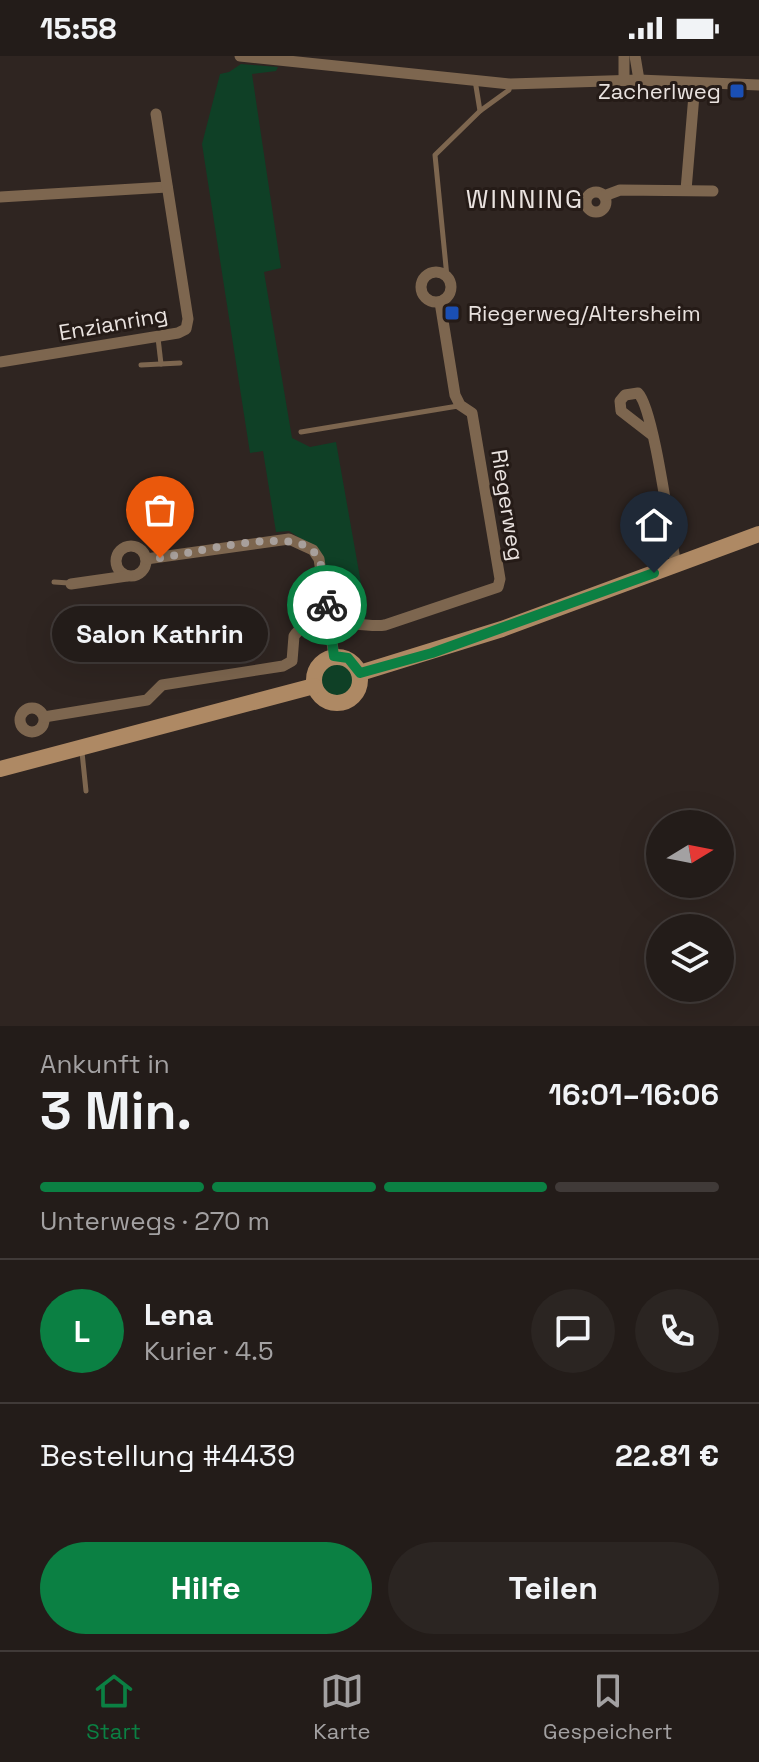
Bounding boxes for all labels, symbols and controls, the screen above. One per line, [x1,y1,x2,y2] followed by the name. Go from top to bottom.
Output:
[40,9,117,48] text: 15:58
[598,77,721,105] place label: Zacherlweg
[728,82,746,100] marker: Zacherlweg
[466,182,584,216] district label: WINNING
[468,299,701,327] place label: Riegerweg/Altersheim
[56,300,170,346] street label: Enzianring
[443,304,461,322] marker: Riegerweg/Altersheim
[485,447,531,563] street label: Riegerweg
[126,476,194,558] pin
[138,488,182,532] icon: bag
[620,491,688,573] pin
[632,503,676,547] icon: home
[287,565,367,645] courier
[305,583,349,627] icon: bike
[52,606,268,662] callout: Salon Kathrin
[76,617,244,651] text: Salon Kathrin
[646,810,734,898] north arrow
[646,810,734,1002] map controls
[646,914,734,1002] button: layers
[40,1047,170,1081] text: Ankunft in
[548,1075,719,1114] text: 16:01–16:06
[40,1078,192,1144] text: 3 Min.
[40,1204,270,1238] text: Unterwegs · 270 m
[531,1289,615,1373] button: chat
[635,1289,719,1373] button: phone
[144,1295,213,1334] text: Lena
[74,1312,90,1351] text: L
[144,1334,274,1368] text: Kurier · 4.5
[40,1436,295,1475] text: Bestellung #4439
[615,1436,719,1475] text: 22.81 €
[40,1542,372,1634] button: Hilfe
[388,1542,719,1634] button: Teilen
[86,1669,141,1745] tab: Start
[313,1669,370,1745] tab: Karte
[543,1669,673,1745] tab: Gespeichert

